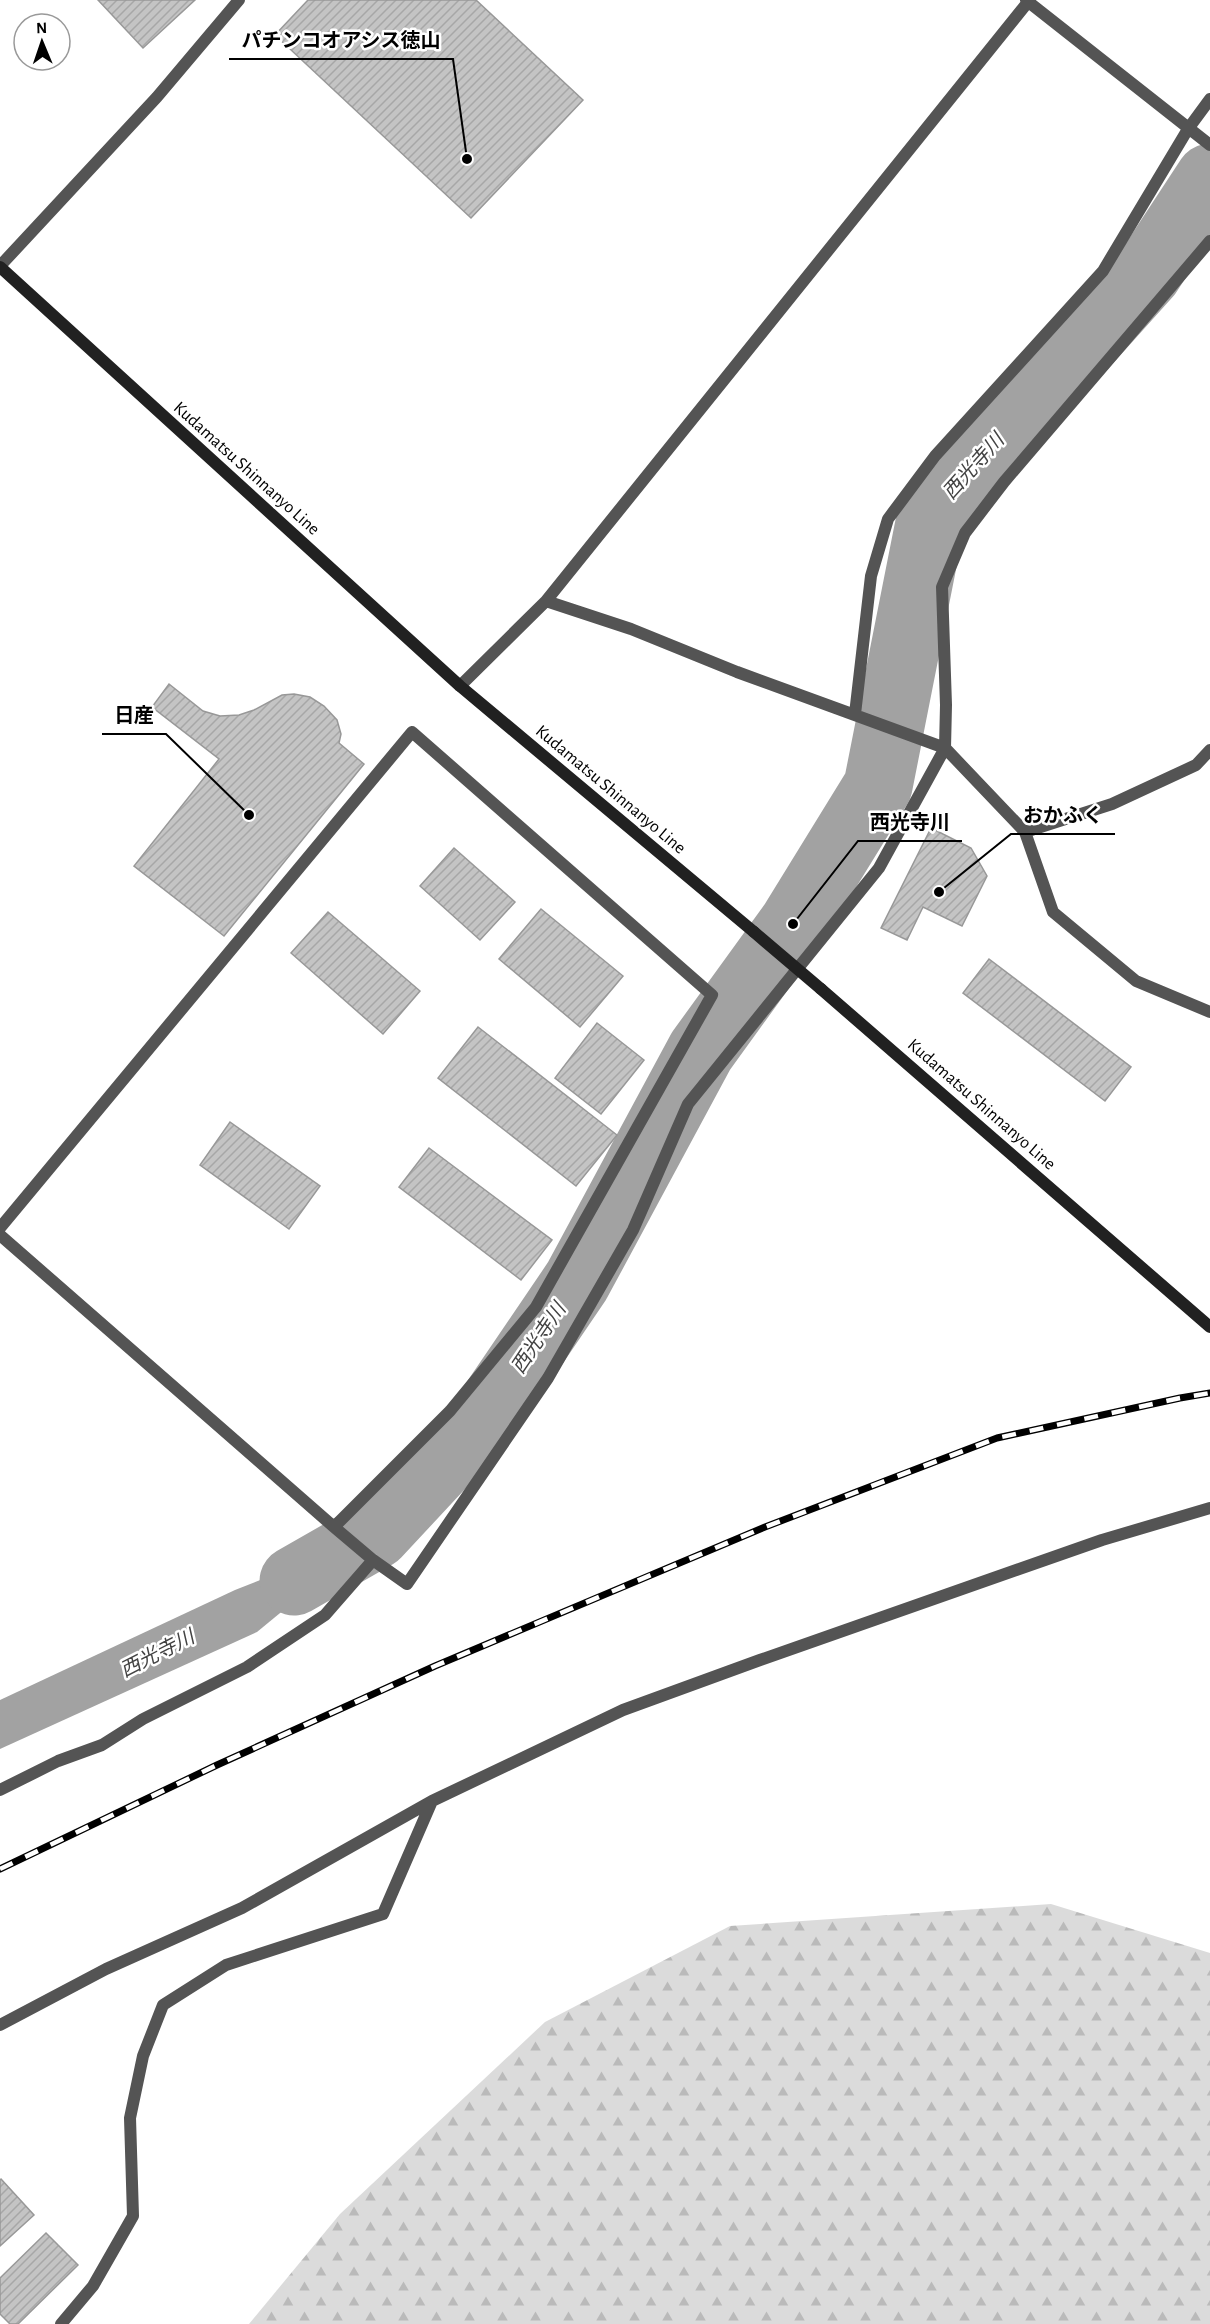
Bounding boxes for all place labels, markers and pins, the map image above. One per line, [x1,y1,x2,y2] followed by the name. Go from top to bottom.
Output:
[229,21,453,59] callout: パチンコオアシス徳山
[102,696,166,734] callout: 日産
[1011,796,1115,834] callout: おかふく
[858,803,962,841] callout: 西光寺川

